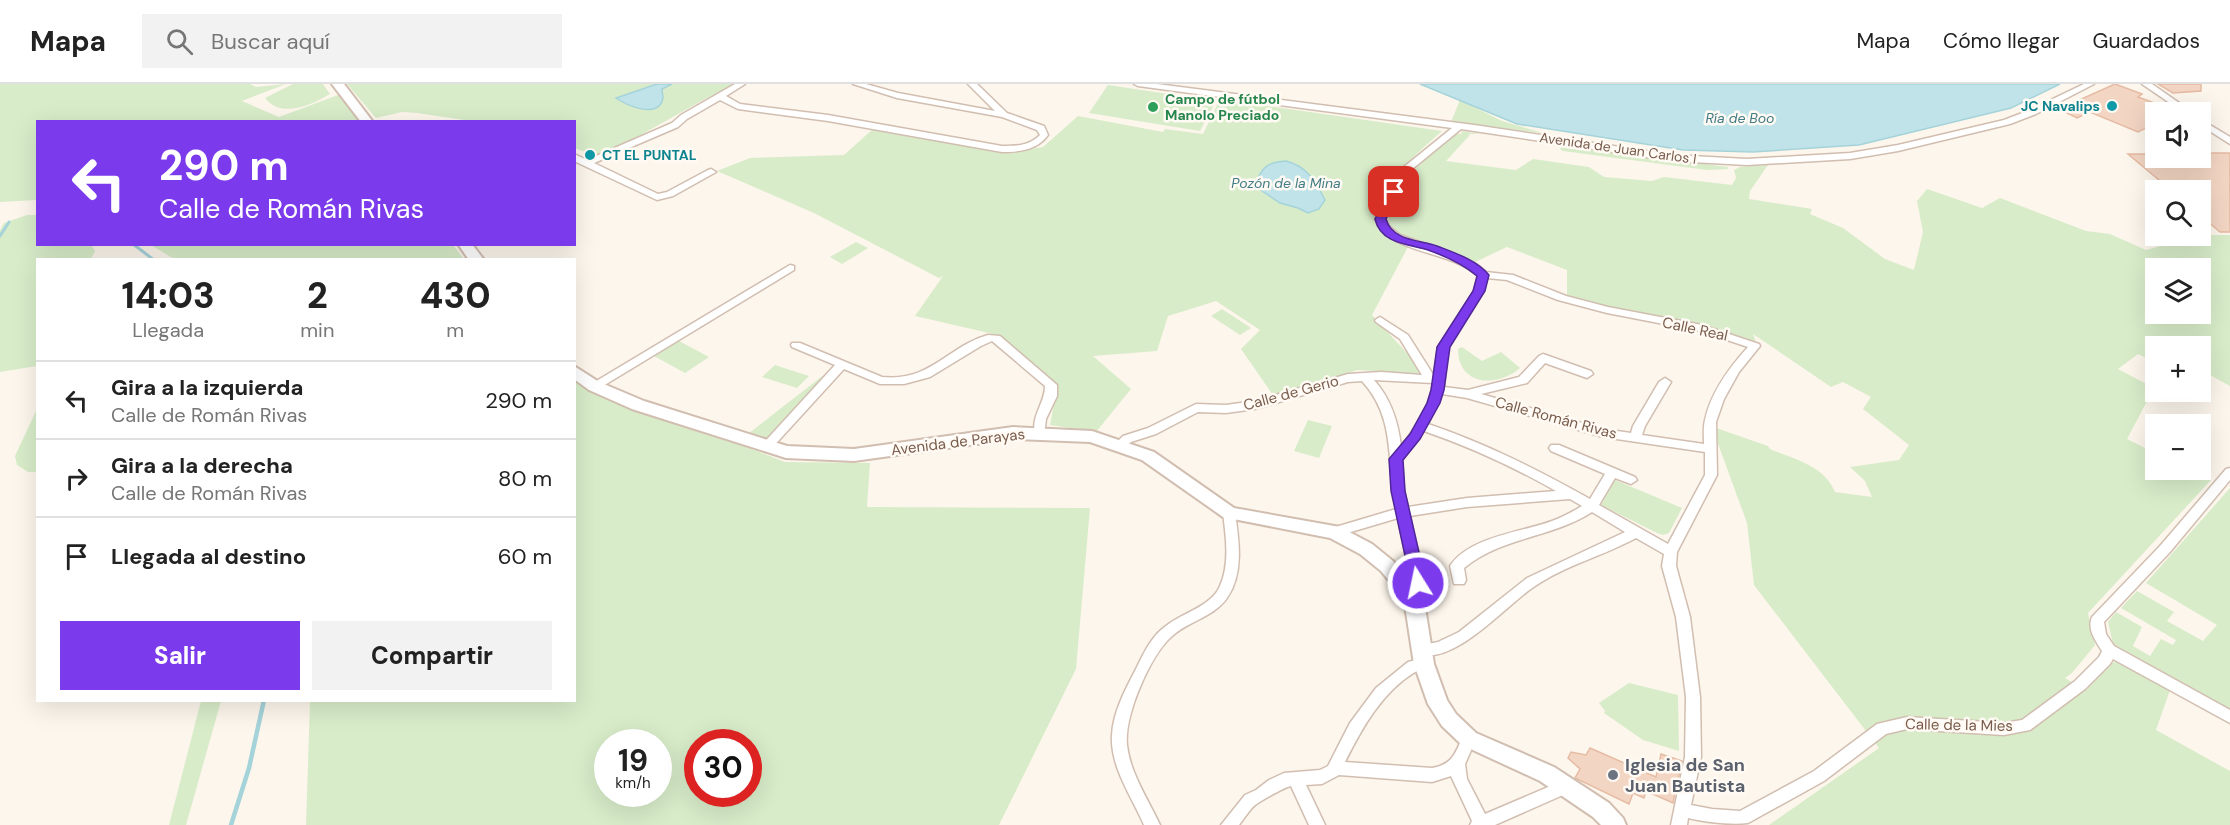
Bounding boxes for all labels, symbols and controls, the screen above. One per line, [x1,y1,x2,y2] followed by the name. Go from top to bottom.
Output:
[142,14,562,68] search box
[30,23,106,60] text: Mapa
[163,25,196,58] icon: search
[211,27,330,56] text: Buscar aquí
[1856,27,1910,55] text: Mapa
[1943,27,2060,55] text: Cómo llegar
[2093,27,2200,55] text: Guardados
[1165,90,1280,124] place label: Campo de fútbol Manolo Preciado
[2021,97,2100,115] place label: JC Navalips
[2105,99,2119,113] marker: JC Navalips
[1146,100,1160,114] marker: Campo de fútbol Manolo Preciado
[2145,102,2211,480] map controls
[2145,102,2211,168] button: sound
[1706,109,1774,127] water label: Ría de Boo
[1538,128,1698,168] street label: Avenida de Juan Carlos I
[159,138,289,193] text: 290 m
[60,144,138,222] icon: left
[602,146,697,164] place label: CT EL PUNTAL
[583,148,597,162] marker: CT EL PUNTAL
[1368,166,1419,217] pin
[1231,174,1341,192] water label: Pozón de la Mina
[1377,175,1410,208] icon: arrive
[2145,180,2211,246] button: search
[159,191,424,226] text: Calle de Román Rivas
[2145,258,2211,324] button: layers
[121,272,215,319] text: 14:03
[307,272,328,319] text: 2
[420,272,491,319] text: 430
[1660,312,1730,346] street label: Calle Real
[132,317,204,343] text: Llegada
[300,317,334,343] text: min
[446,317,464,343] text: m
[2145,336,2211,402] button: +
[1241,371,1341,415] street label: Calle de Gerio
[111,373,303,402] text: Gira a la izquierda
[60,384,93,417] icon: left
[485,386,552,415] text: 290 m
[1493,392,1619,444] street label: Calle Román Rivas
[111,402,307,428] text: Calle de Román Rivas
[2145,414,2211,480] button: −
[890,424,1026,460] street label: Avenida de Parayas
[111,451,293,480] text: Gira a la derecha
[60,462,93,495] icon: right
[498,464,552,493] text: 80 m
[111,480,307,506] text: Calle de Román Rivas
[60,540,93,573] icon: arrive
[111,542,306,571] text: Llegada al destino
[498,542,552,571] text: 60 m
[1386,551,1450,615] position arrow
[60,621,300,690] button: Salir
[312,621,552,690] button: Compartir
[1905,714,2013,736] street label: Calle de la Mies
[684,729,762,807] speed limit sign: 30
[618,741,648,780] text: 19
[1625,753,1745,798] place label: Iglesia de San Juan Bautista
[1606,768,1620,782] marker: Iglesia de San Juan Bautista
[615,773,651,793] text: km/h

